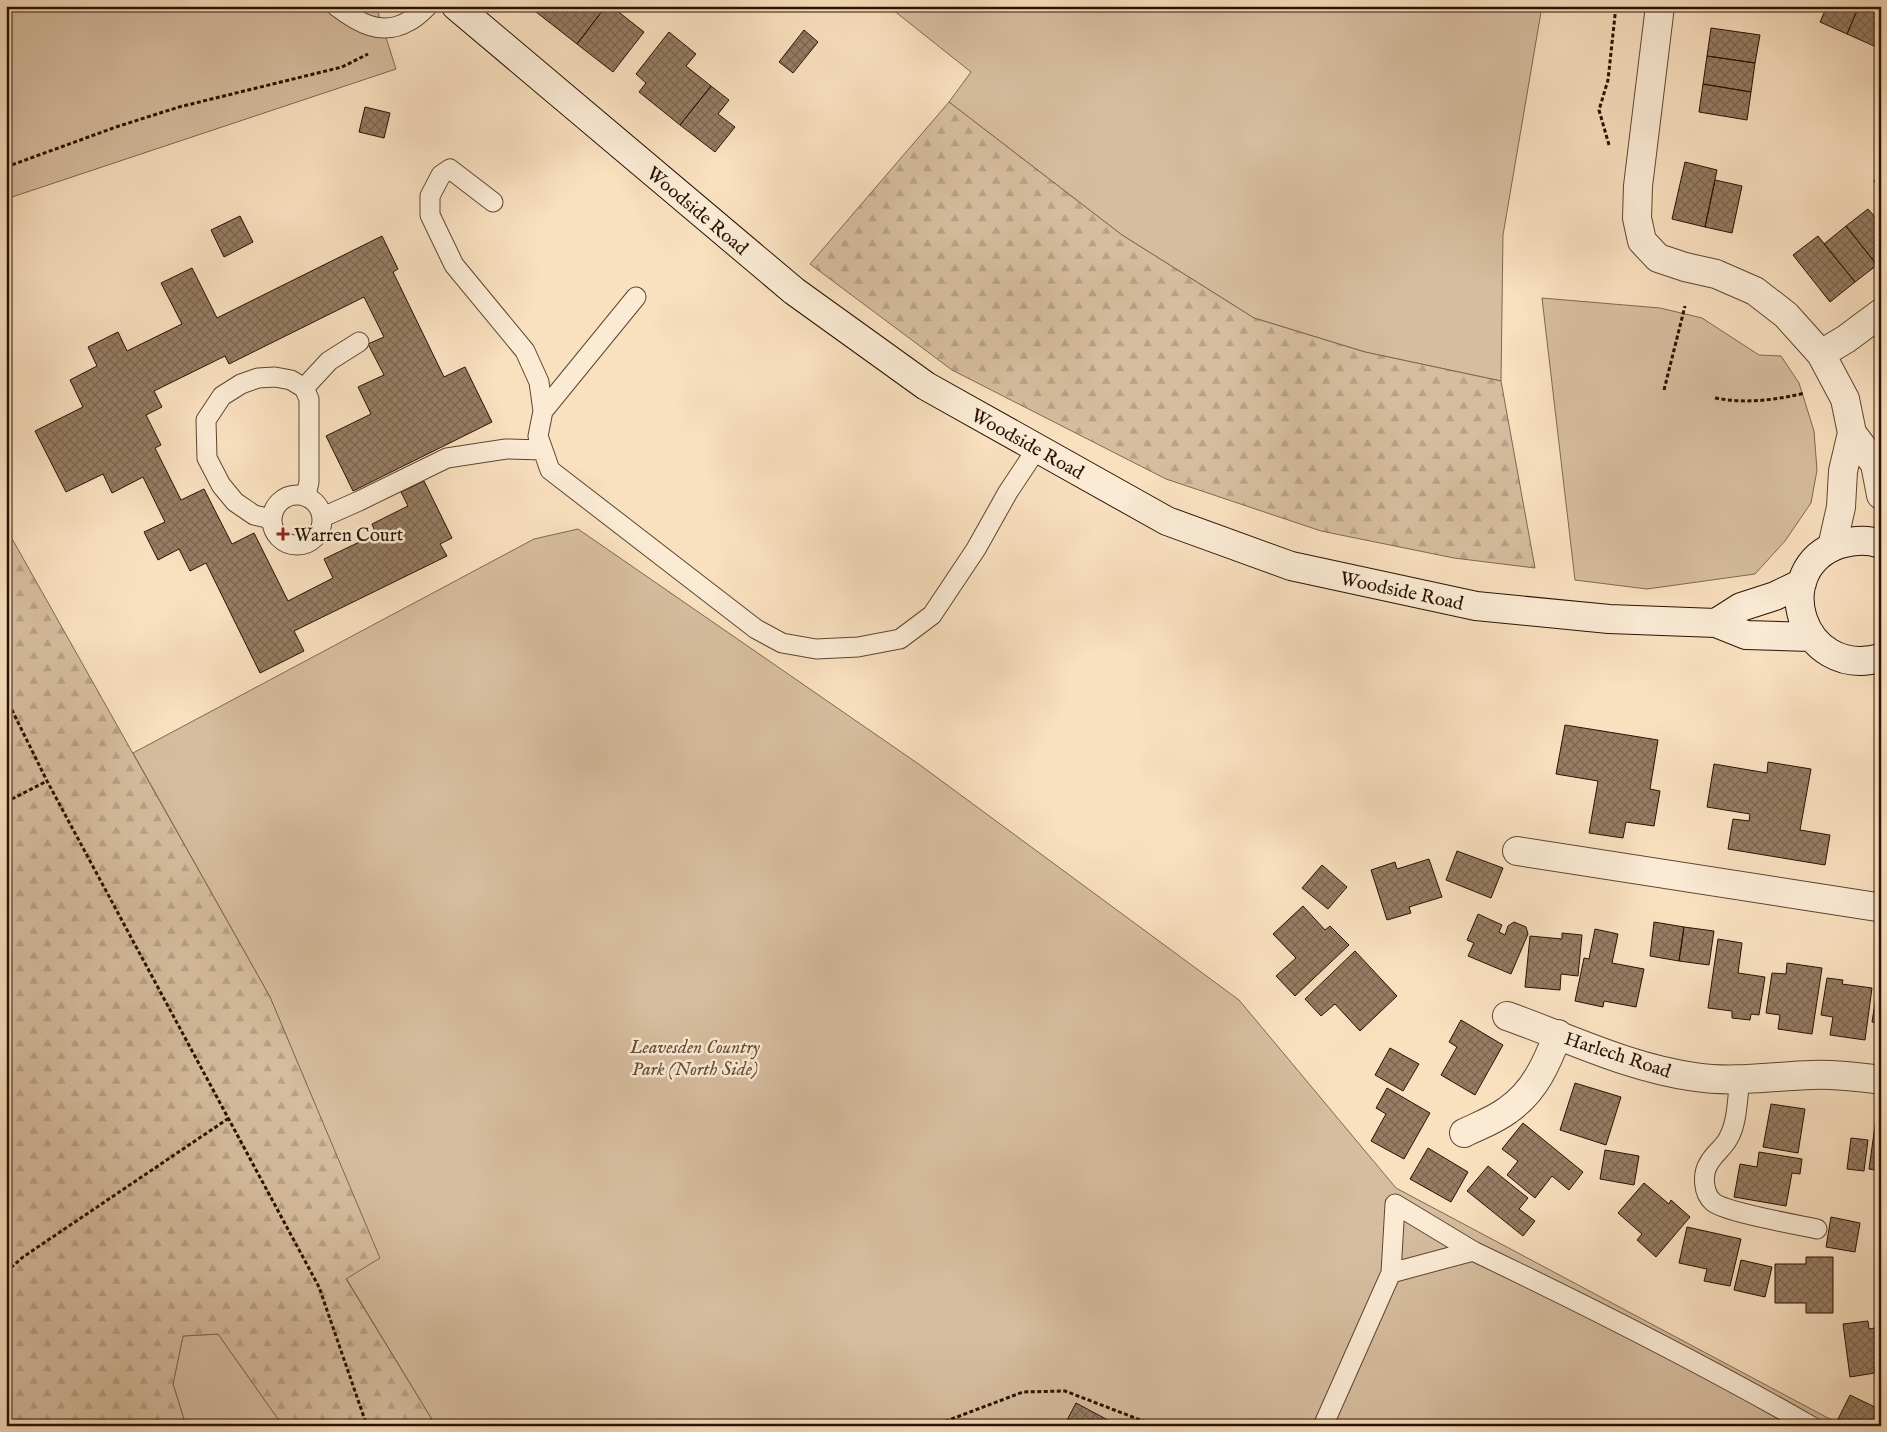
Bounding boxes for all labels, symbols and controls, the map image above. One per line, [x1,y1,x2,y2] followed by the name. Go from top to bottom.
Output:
[641,162,753,262] street label: Woodside Road
[966,404,1088,486] street label: Woodside Road
[294,524,404,548] place label: Warren Court
[276,527,290,541] marker: Warren Court
[1338,567,1466,617] street label: Woodside Road
[1561,1027,1675,1085] street label: Harlech Road
[629,1036,761,1082] park label: Leavesden Country Park (North Side)

